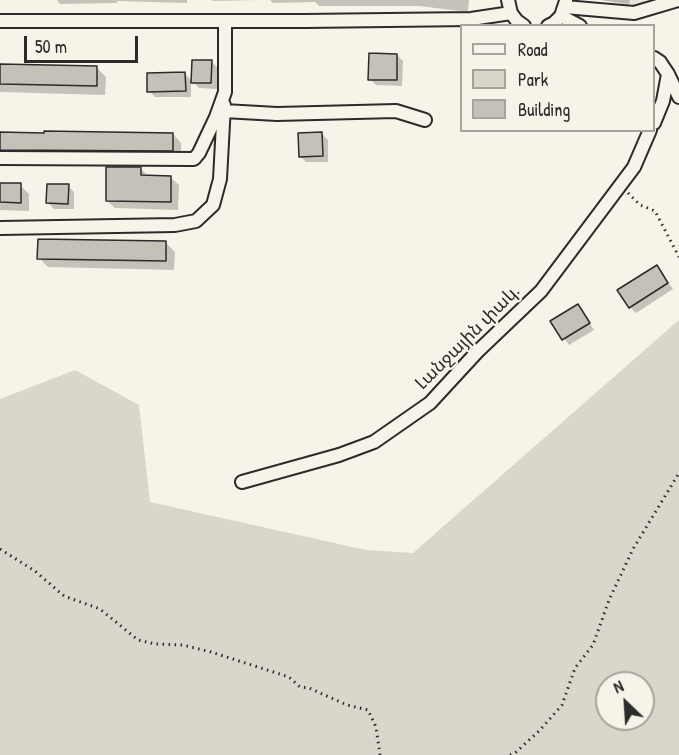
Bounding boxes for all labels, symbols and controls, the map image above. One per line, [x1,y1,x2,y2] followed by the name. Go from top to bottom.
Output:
[27,24,141,62] scale bar
[460,24,655,132] legend
[35,34,67,59] text: 50 m
[518,37,548,62] text: Road
[518,67,548,92] text: Park
[518,97,570,122] text: Building
[411,281,525,395] street label: Լանջային փակ.
[595,671,655,731] north arrow
[610,675,627,698] text: N

